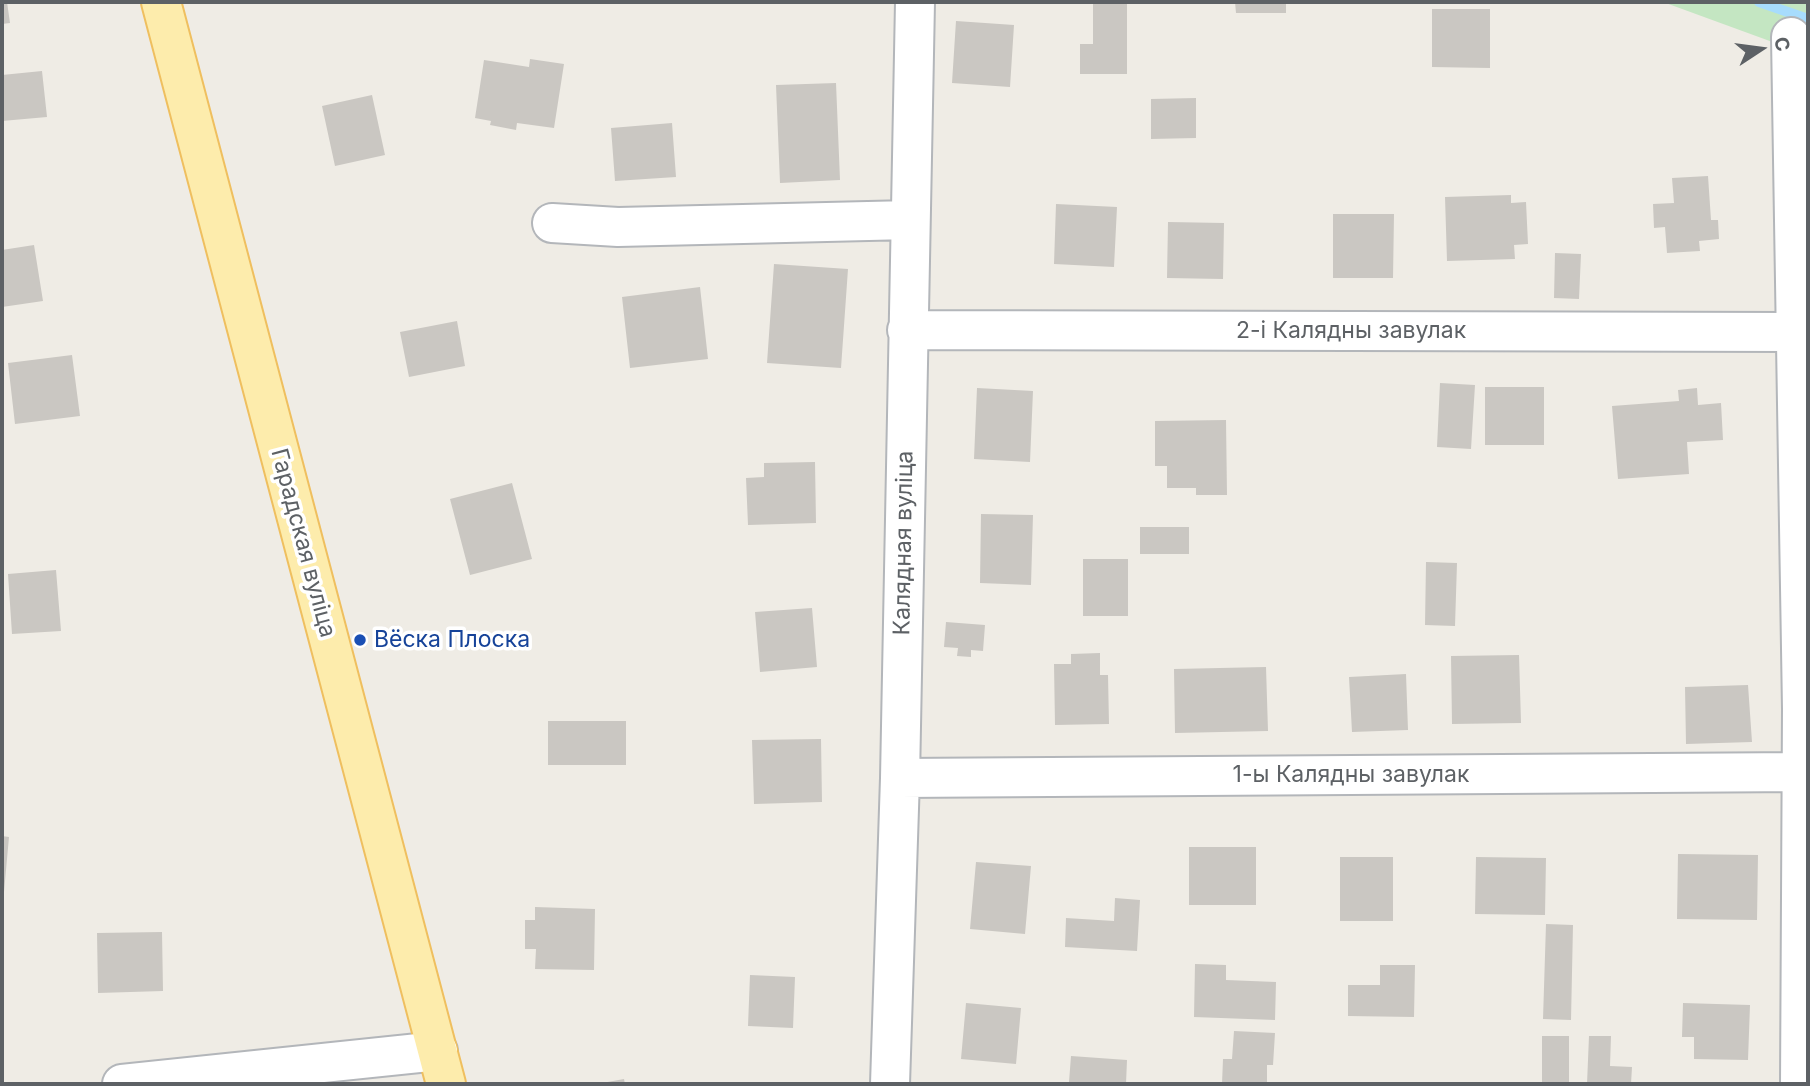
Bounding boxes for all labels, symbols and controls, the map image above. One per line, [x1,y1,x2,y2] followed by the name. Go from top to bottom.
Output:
[1726,14,1796,84] north arrow
[1769,35,1795,54] text: С
[1236,317,1466,345] street label: 2-і Калядны завулак
[265,446,341,640] street label: Гарадская вуліца
[889,450,919,636] street label: Калядная вуліца
[374,626,530,654] place label: Вёска Плоска
[352,632,368,648] marker: Вёска Плоска
[1233,761,1469,789] street label: 1-ы Калядны завулак

